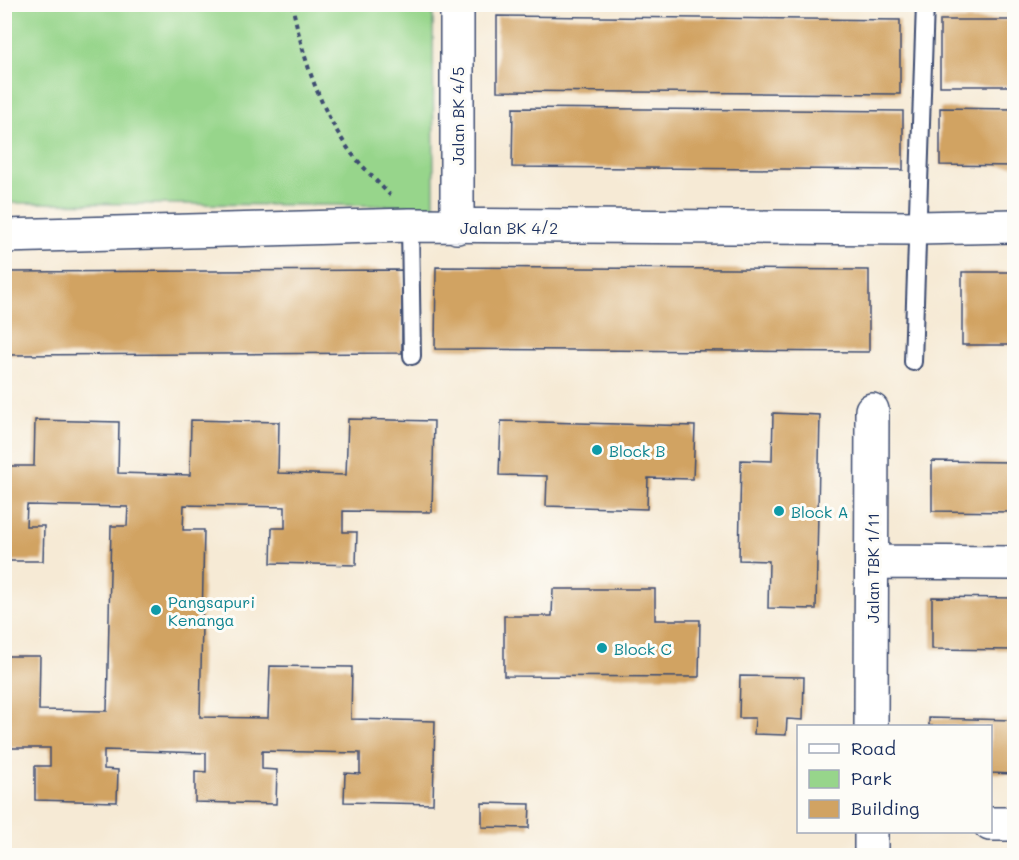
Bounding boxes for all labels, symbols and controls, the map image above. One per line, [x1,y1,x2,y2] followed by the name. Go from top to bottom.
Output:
[447,67,468,165] street label: Jalan BK 4/5
[460,217,558,238] street label: Jalan BK 4/2
[609,440,665,461] place label: Block B
[590,443,604,457] marker: Block B
[791,501,849,522] place label: Block A
[772,504,786,518] marker: Block A
[862,513,883,623] street label: Jalan TBK 1/11
[168,591,255,630] place label: Pangsapuri Kenanga
[149,603,163,617] marker: Pangsapuri Kenanga
[614,638,672,659] place label: Block C
[595,641,609,655] marker: Block C
[797,725,992,833] legend
[851,736,896,760] text: Road
[851,766,892,790] text: Park
[851,796,919,820] text: Building

